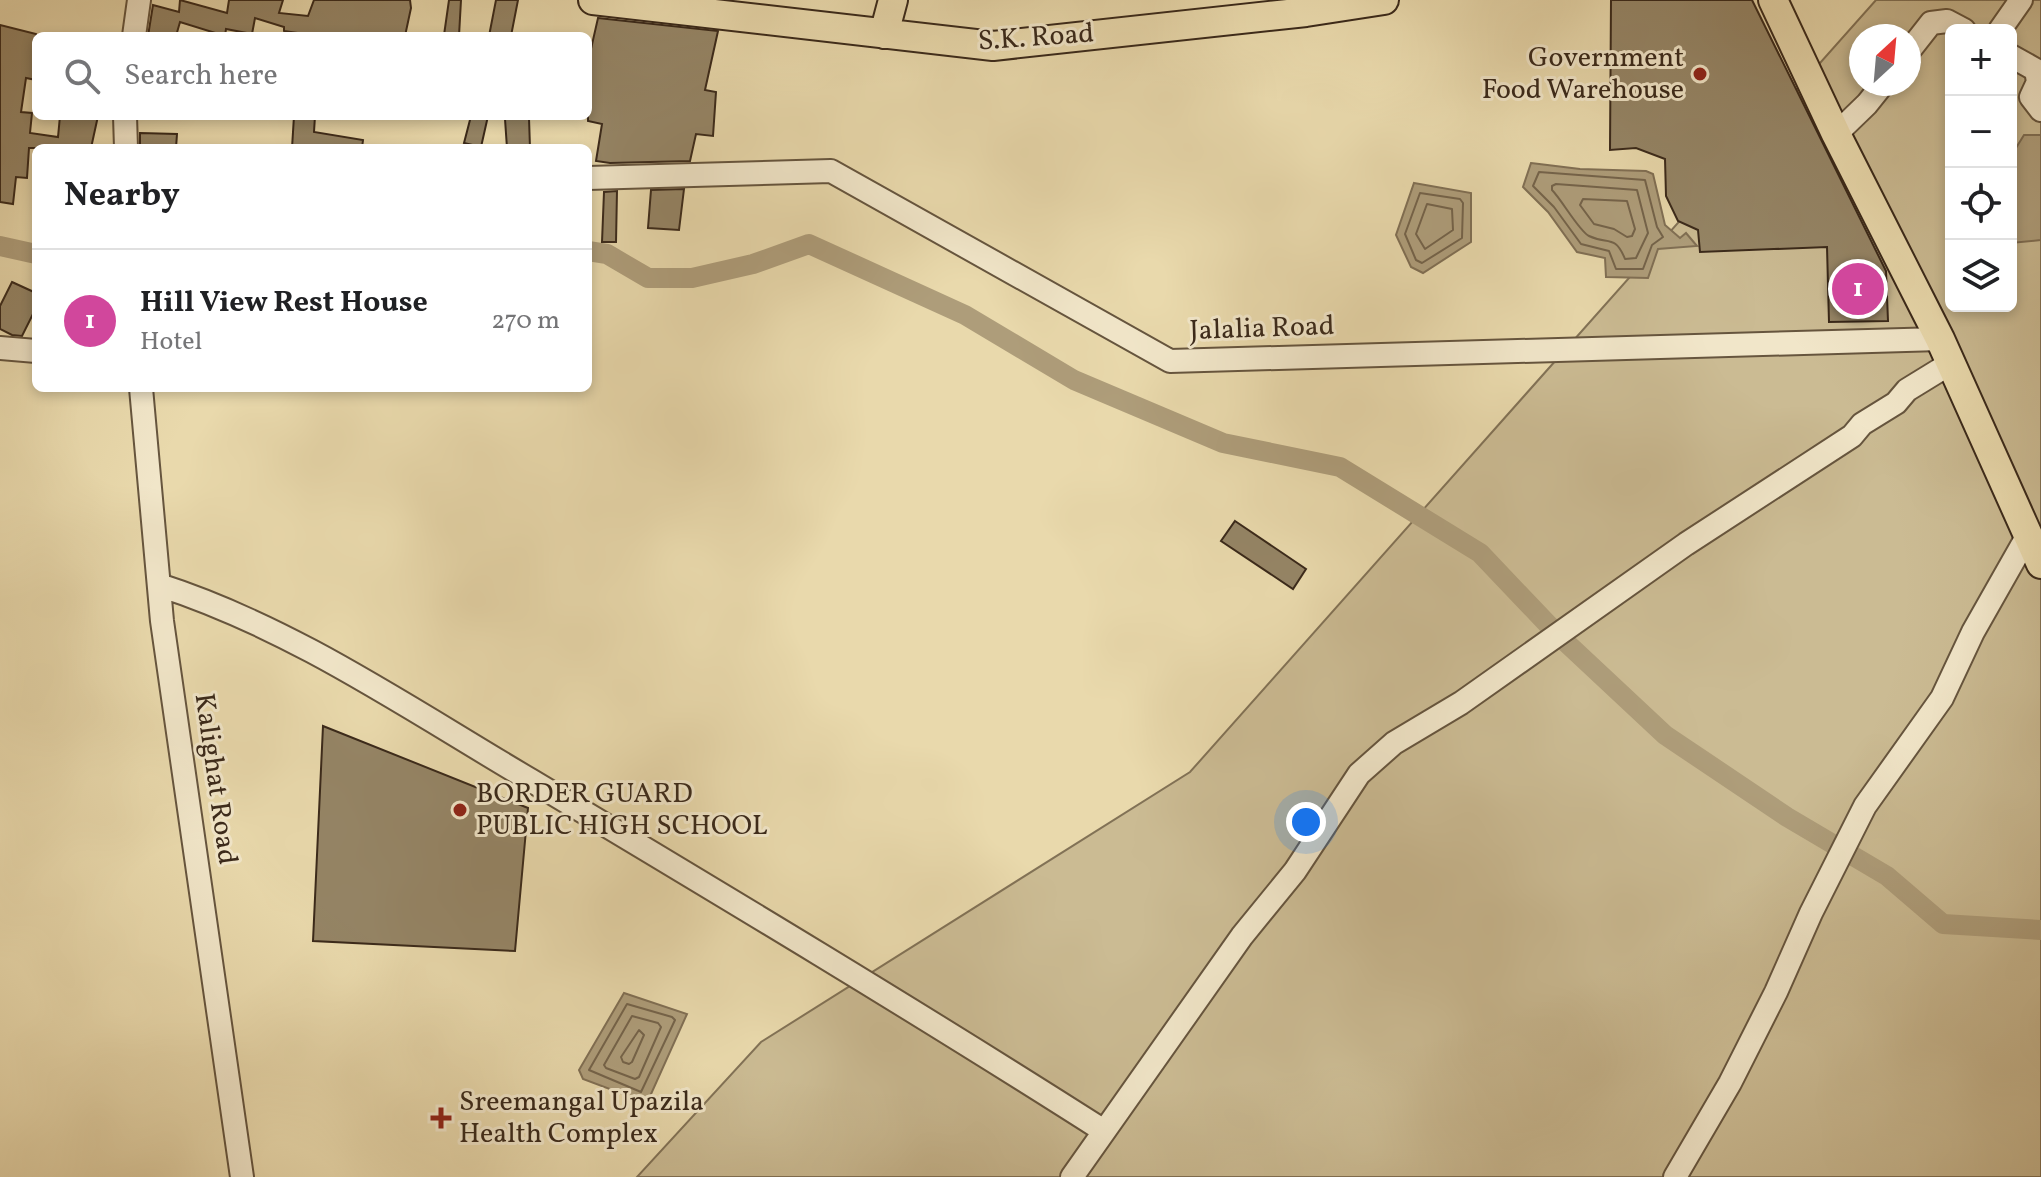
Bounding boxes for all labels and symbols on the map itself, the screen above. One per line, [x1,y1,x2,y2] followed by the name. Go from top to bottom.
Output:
[977,14,1095,62] street label: S.K. Road
[1849,24,1921,96] north arrow
[1482,39,1684,110] place label: Government Food Warehouse
[1691,65,1709,83] marker: Government Food Warehouse
[1832,259,1884,319] pin: 1
[1189,307,1335,351] street label: Jalalia Road
[184,691,246,867] street label: Kalighat Road
[476,775,768,846] place label: BORDER GUARD PUBLIC HIGH SCHOOL
[451,801,469,819] marker: BORDER GUARD PUBLIC HIGH SCHOOL
[1286,802,1326,842] your location
[459,1083,704,1154] place label: Sreemangal Upazila Health Complex
[430,1107,452,1129] marker: Sreemangal Upazila Health Complex

